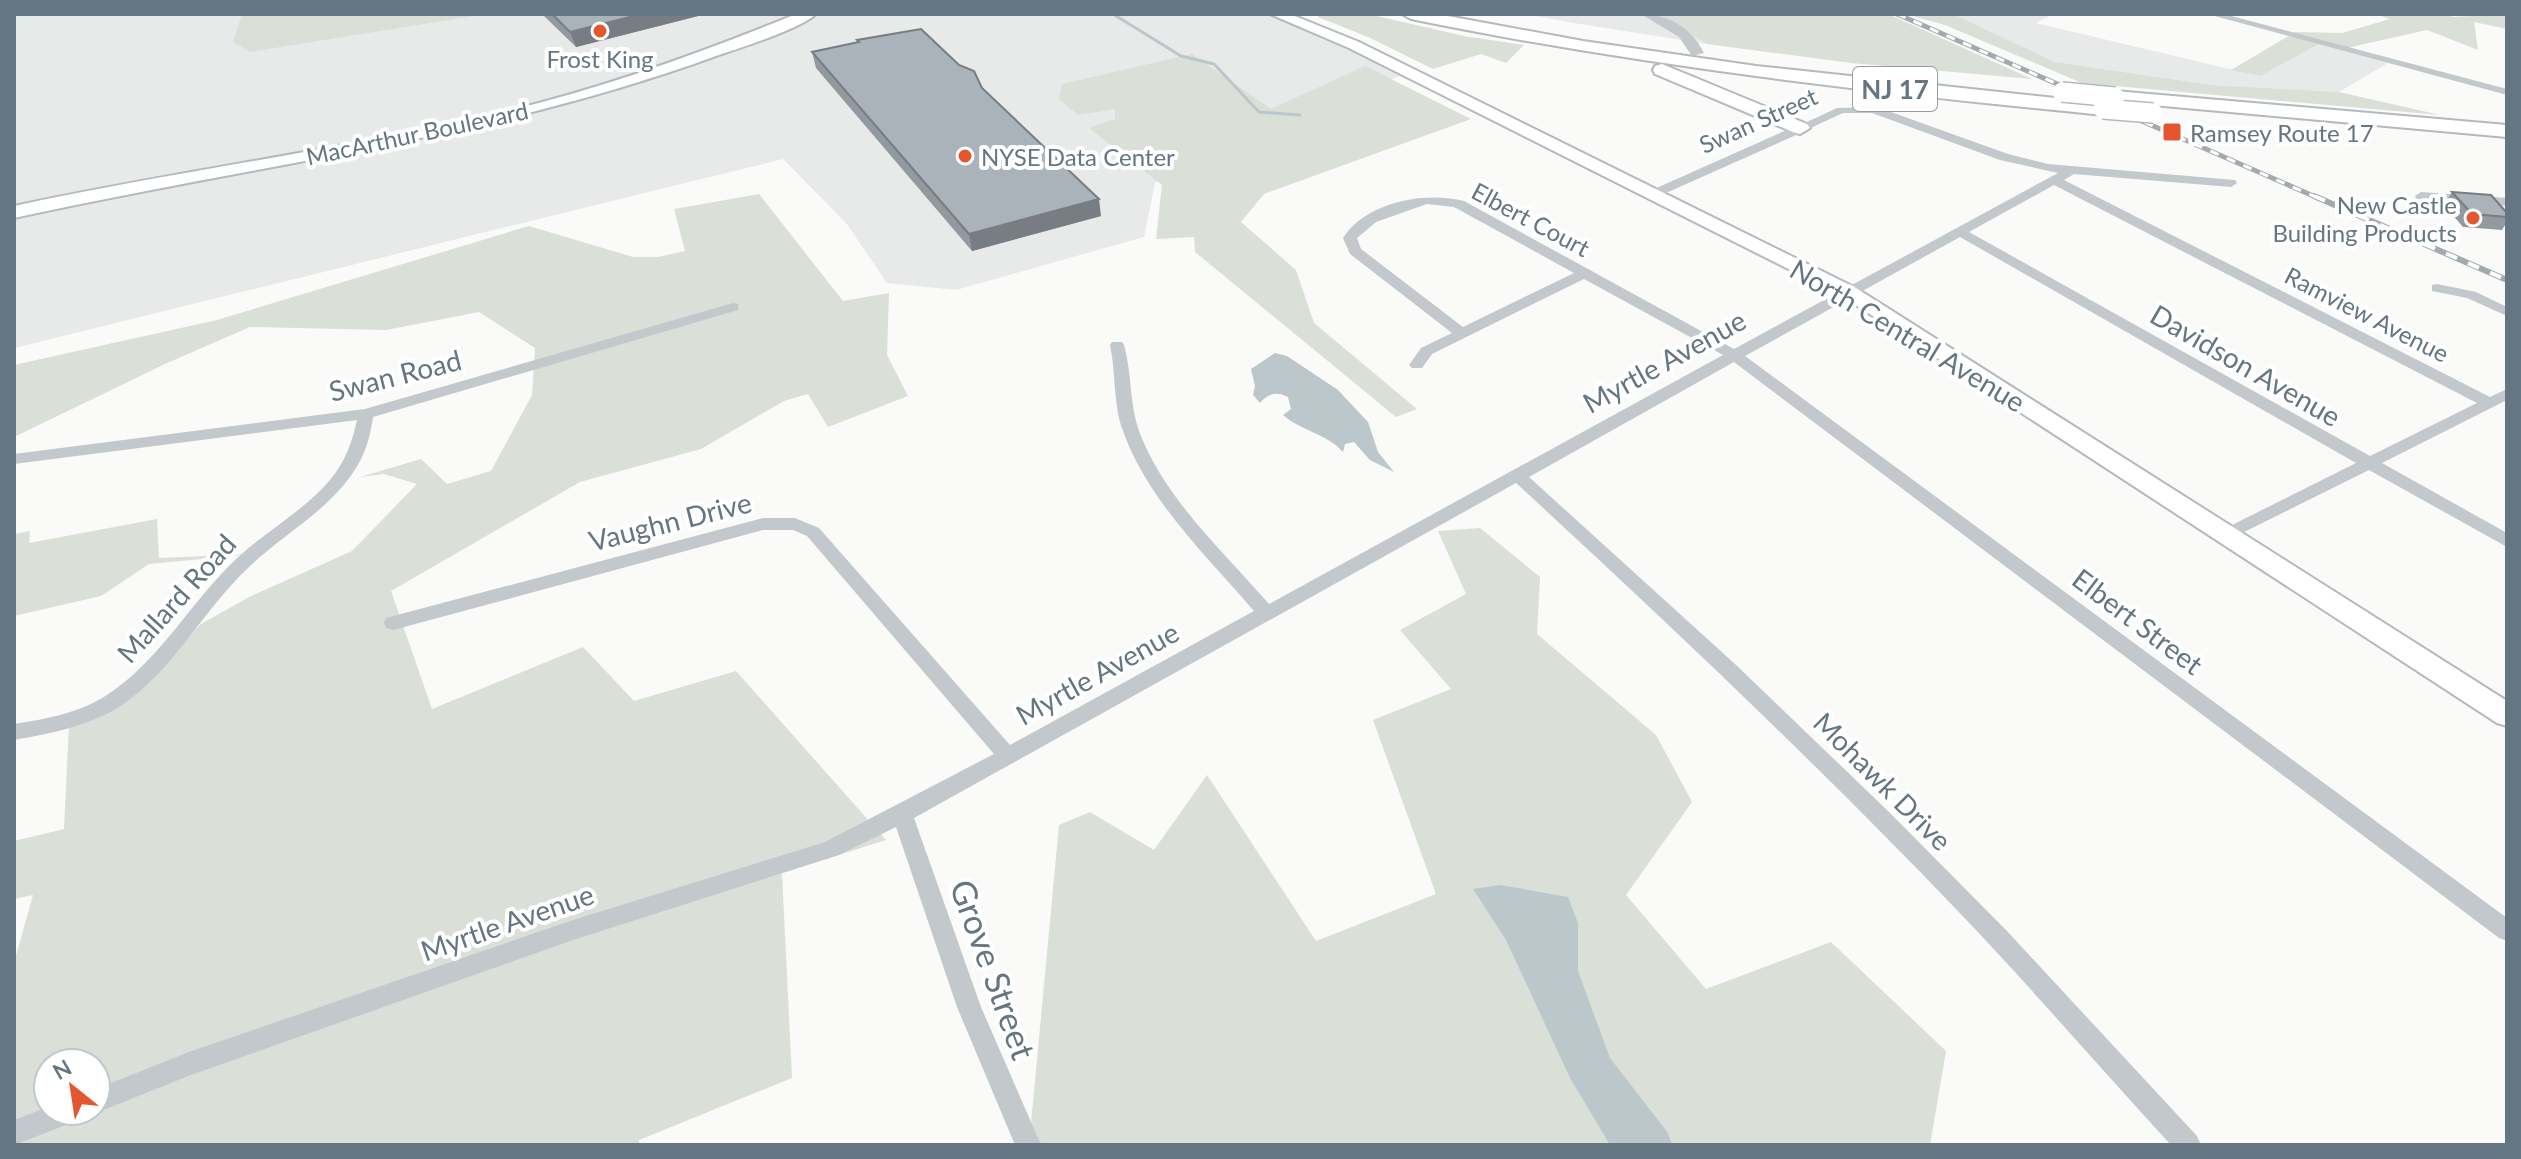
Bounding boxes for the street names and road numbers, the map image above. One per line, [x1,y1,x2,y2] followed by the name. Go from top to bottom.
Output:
[1853,67,1937,111] road number: NJ 17
[1695,81,1822,159] street label: Swan Street
[303,95,531,171] street label: MacArthur Boulevard
[1467,176,1595,262] street label: Elbert Court
[1784,251,2032,419] street label: North Central Avenue
[2280,260,2454,368] street label: Ramview Avenue
[2145,297,2347,433] street label: Davidson Avenue
[1577,302,1751,420] street label: Myrtle Avenue
[325,342,465,408] street label: Swan Road
[585,484,755,558] street label: Vaughn Drive
[109,527,243,669] street label: Mallard Road
[2066,561,2210,681] street label: Elbert Street
[1010,614,1184,732] street label: Myrtle Avenue
[1807,705,1959,857] street label: Mohawk Drive
[943,874,1045,1064] street label: Grove Street
[416,877,598,967] street label: Myrtle Avenue

